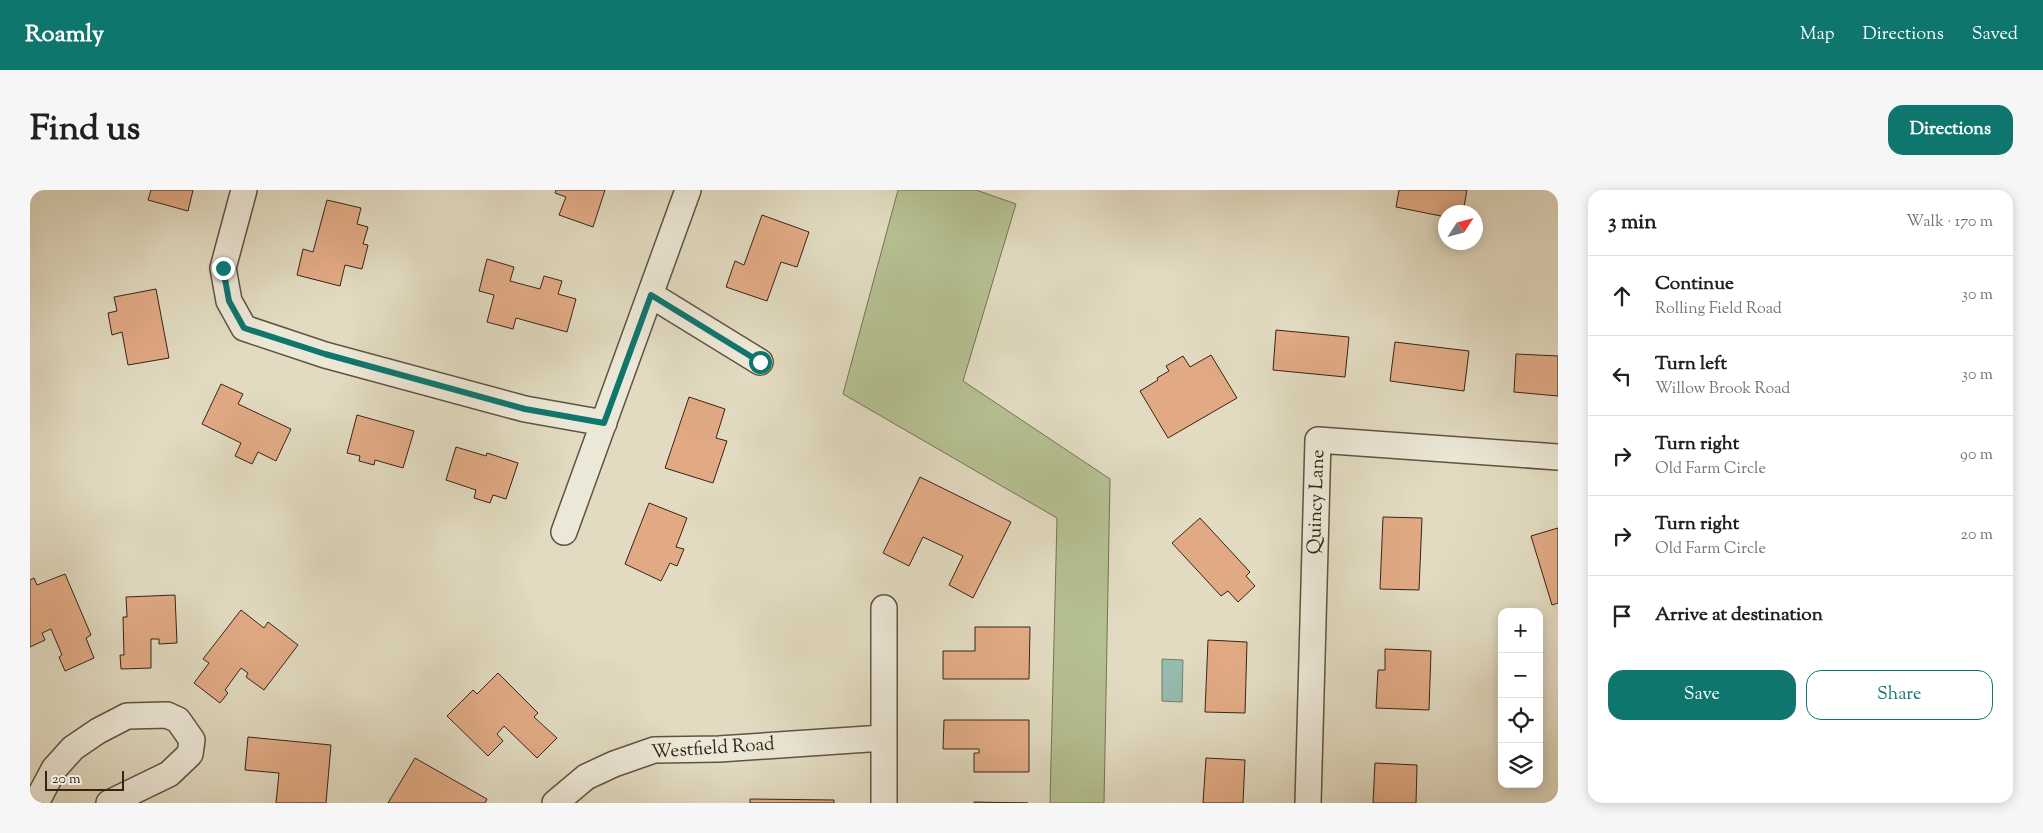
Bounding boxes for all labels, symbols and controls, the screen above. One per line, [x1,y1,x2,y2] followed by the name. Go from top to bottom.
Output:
[25,18,104,52] text: Roamly
[1800,22,1835,48] text: Map
[1863,22,1944,48] text: Directions
[1972,22,2018,48] text: Saved
[30,105,140,156] text: Find us
[1888,105,2013,155] button: Directions
[1438,205,1483,250] north arrow
[1608,208,1657,238] text: 3 min
[1906,211,1993,234] text: Walk · 170 m
[212,257,235,280] route end
[1655,271,1734,298] text: Continue
[1608,282,1636,310] icon: ahead
[1962,284,1993,307] text: 30 m
[1655,298,1782,321] text: Rolling Field Road
[749,351,772,374] route start
[1655,351,1727,378] text: Turn left
[1608,362,1636,390] icon: left
[1962,364,1993,387] text: 30 m
[1655,378,1790,401] text: Willow Brook Road
[1655,431,1739,458] text: Turn right
[1608,442,1636,470] icon: right
[1960,444,1993,467] text: 90 m
[1302,449,1332,555] street label: Quincy Lane
[1655,458,1766,481] text: Old Farm Circle
[1655,511,1739,538] text: Turn right
[1608,522,1636,550] icon: right
[1960,524,1993,547] text: 20 m
[1655,538,1766,561] text: Old Farm Circle
[1608,602,1636,630] icon: arrive
[1655,602,1823,629] text: Arrive at destination
[1498,608,1543,788] map controls
[1498,608,1543,653] button: +
[1498,653,1543,698] button: −
[1608,670,1796,720] button: Save
[1806,670,1993,720] button: Share
[1498,698,1543,743] button: locate
[650,731,776,767] street label: Westfield Road
[1498,743,1543,788] button: layers
[45,768,124,791] scale bar
[52,770,81,790] text: 20 m

